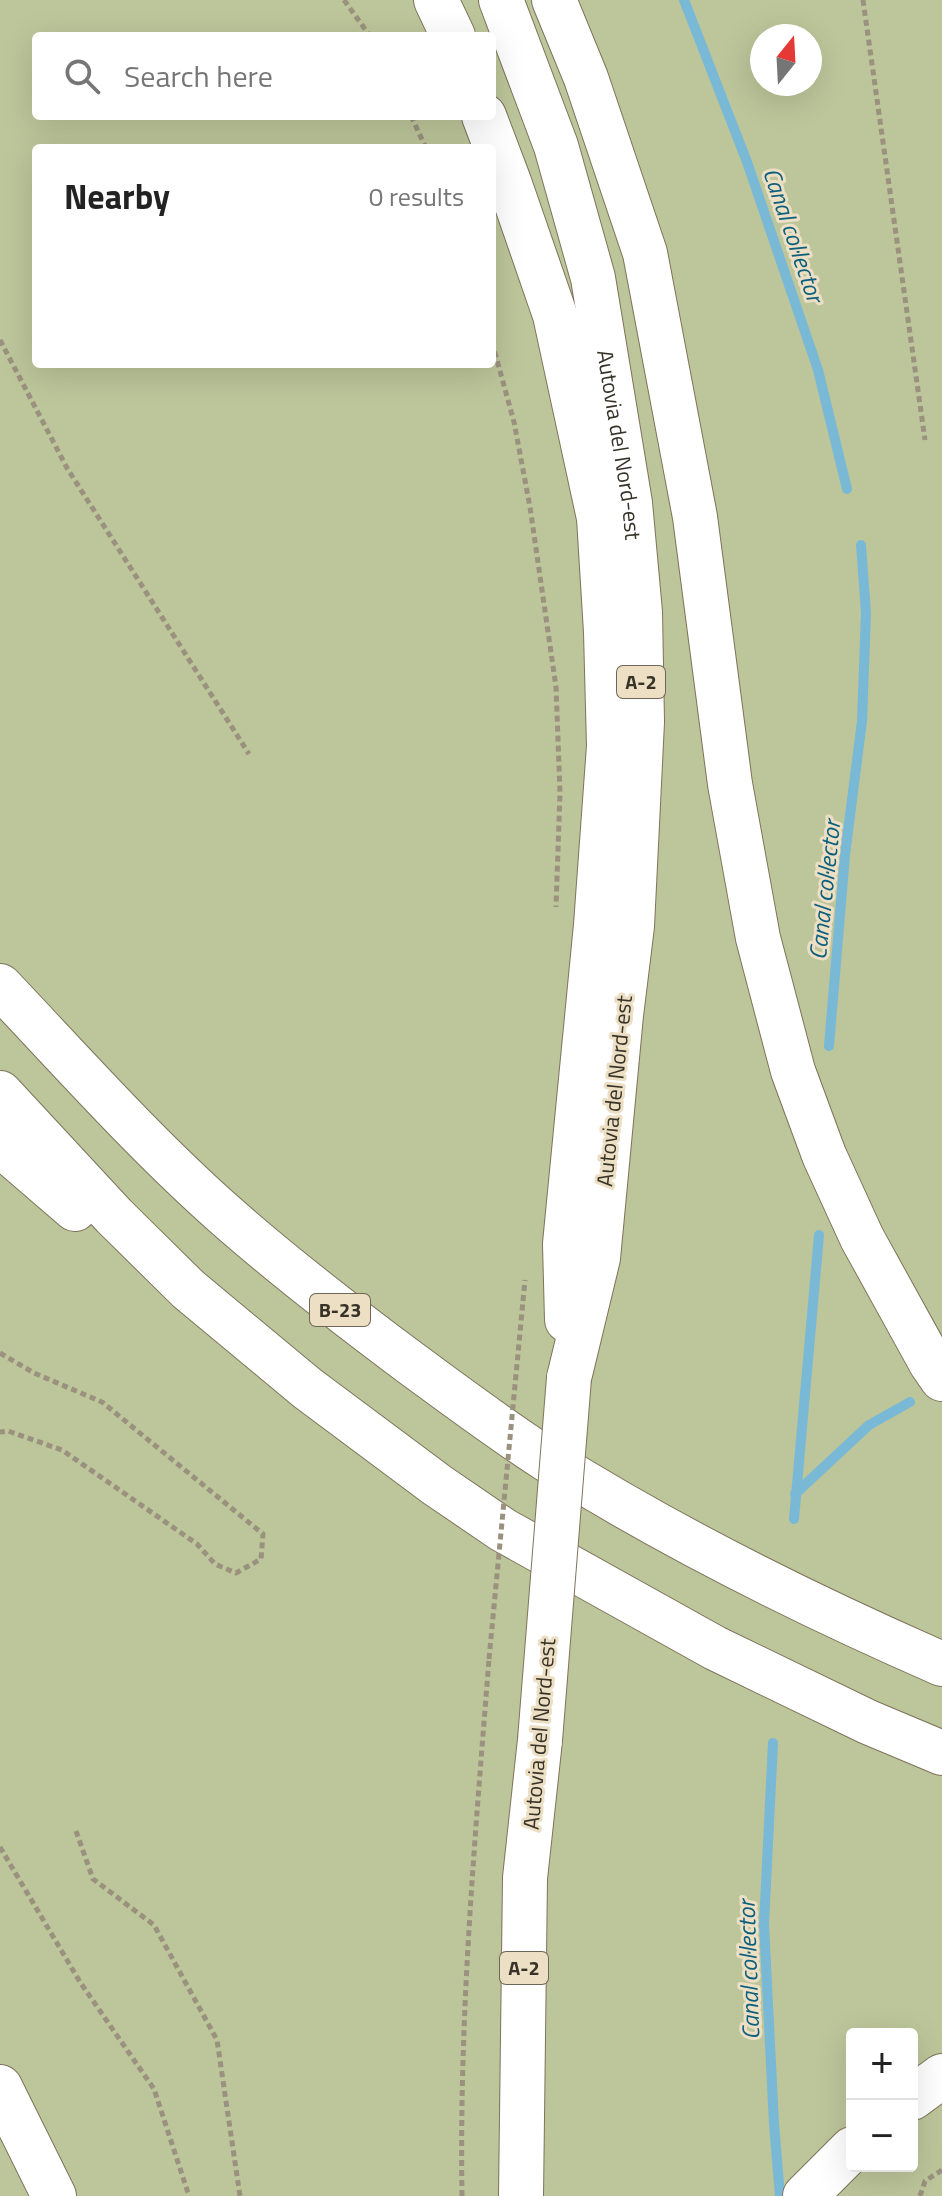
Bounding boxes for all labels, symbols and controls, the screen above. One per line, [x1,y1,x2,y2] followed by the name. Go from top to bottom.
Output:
[750,24,822,96] north arrow
[32,32,496,120] search box
[124,53,273,99] text: Search here
[60,54,104,98] icon: search
[754,163,835,310] water label: Canal col·lector
[64,170,170,222] text: Nearby
[369,177,464,216] text: 0 results
[588,347,650,542] street label: Autovia del Nord-est
[617,666,665,698] road number: A-2
[799,815,850,961] water label: Canal col·lector
[587,994,641,1188] street label: Autovia del Nord-est
[310,1294,370,1326] road number: B-23
[514,1637,564,1831] street label: Autovia del Nord-est
[727,1896,768,2041] water label: Canal col·lector
[500,1952,548,1984] road number: A-2
[846,2028,918,2172] map controls
[846,2028,918,2100] button: +
[846,2100,918,2172] button: −

